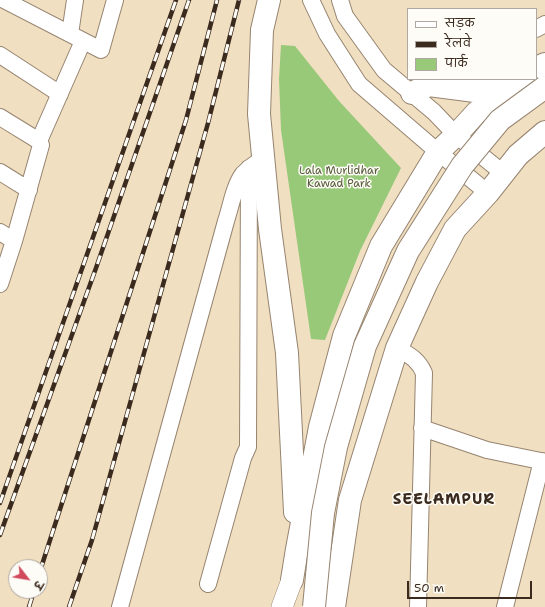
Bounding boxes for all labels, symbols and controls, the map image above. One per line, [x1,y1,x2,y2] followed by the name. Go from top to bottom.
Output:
[407,8,537,80] legend
[445,15,475,31] text: सड़क
[445,35,471,51] text: रेलवे
[445,55,468,71] text: पार्क
[299,164,379,190] park label: Lala Murlidhar Kawad Park
[393,491,495,509] district label: SEELAMPUR
[8,559,48,599] north arrow
[409,573,534,599] scale bar
[30,578,46,592] text: उ
[414,580,444,596] text: 50 m

